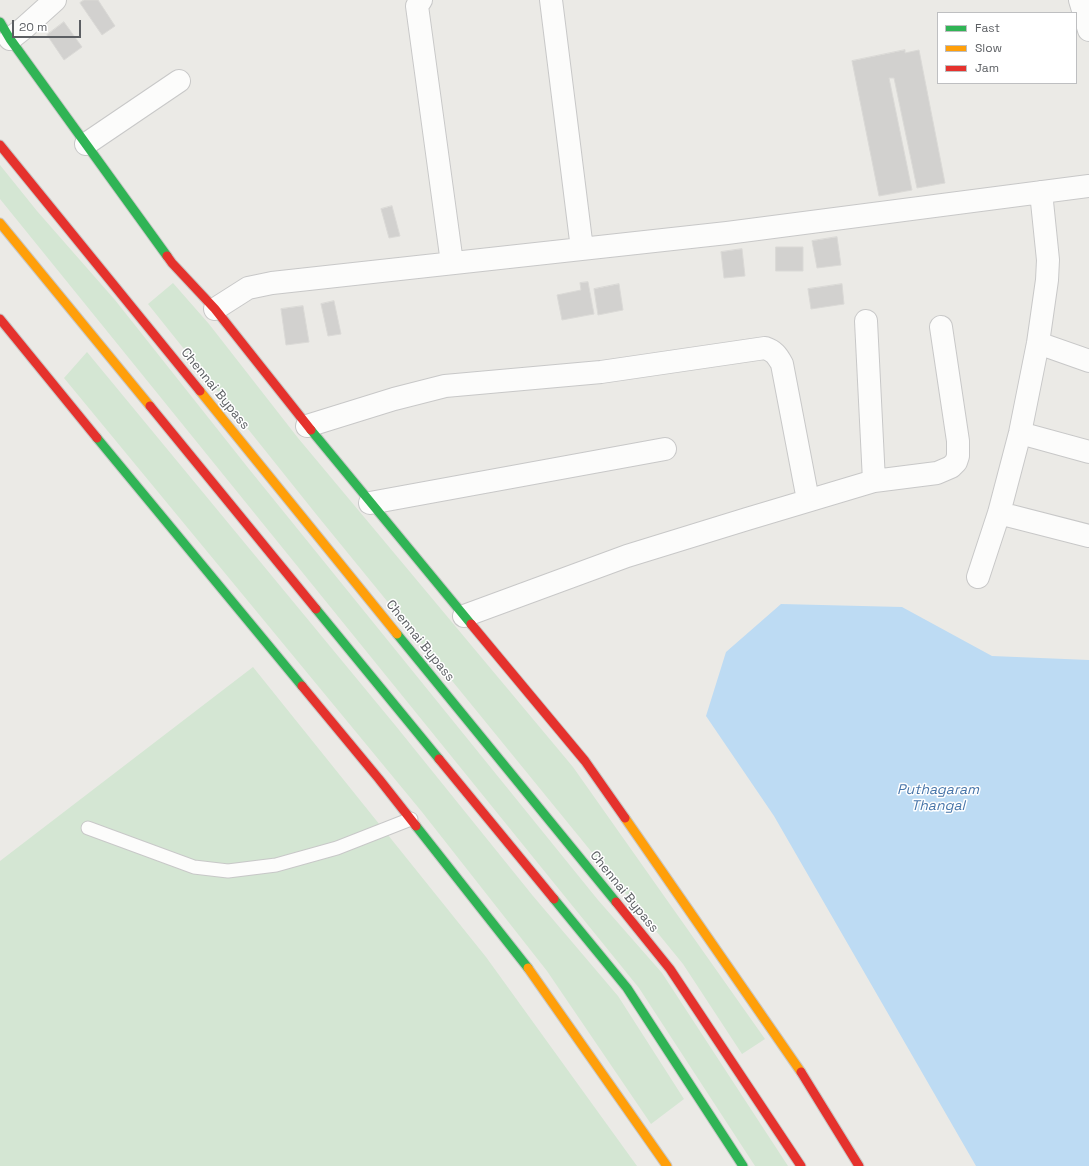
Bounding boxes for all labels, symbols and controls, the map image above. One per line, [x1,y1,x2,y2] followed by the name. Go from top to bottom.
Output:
[14,12,83,38] scale bar
[937,12,1077,84] legend
[19,19,47,35] text: 20 m
[975,20,1000,36] text: Fast
[975,40,1002,56] text: Slow
[975,60,999,76] text: Jam
[177,345,253,433] street label: Chennai Bypass
[382,597,458,685] street label: Chennai Bypass
[897,782,979,814] water label: Puthagaram Thangal
[586,848,662,936] street label: Chennai Bypass

